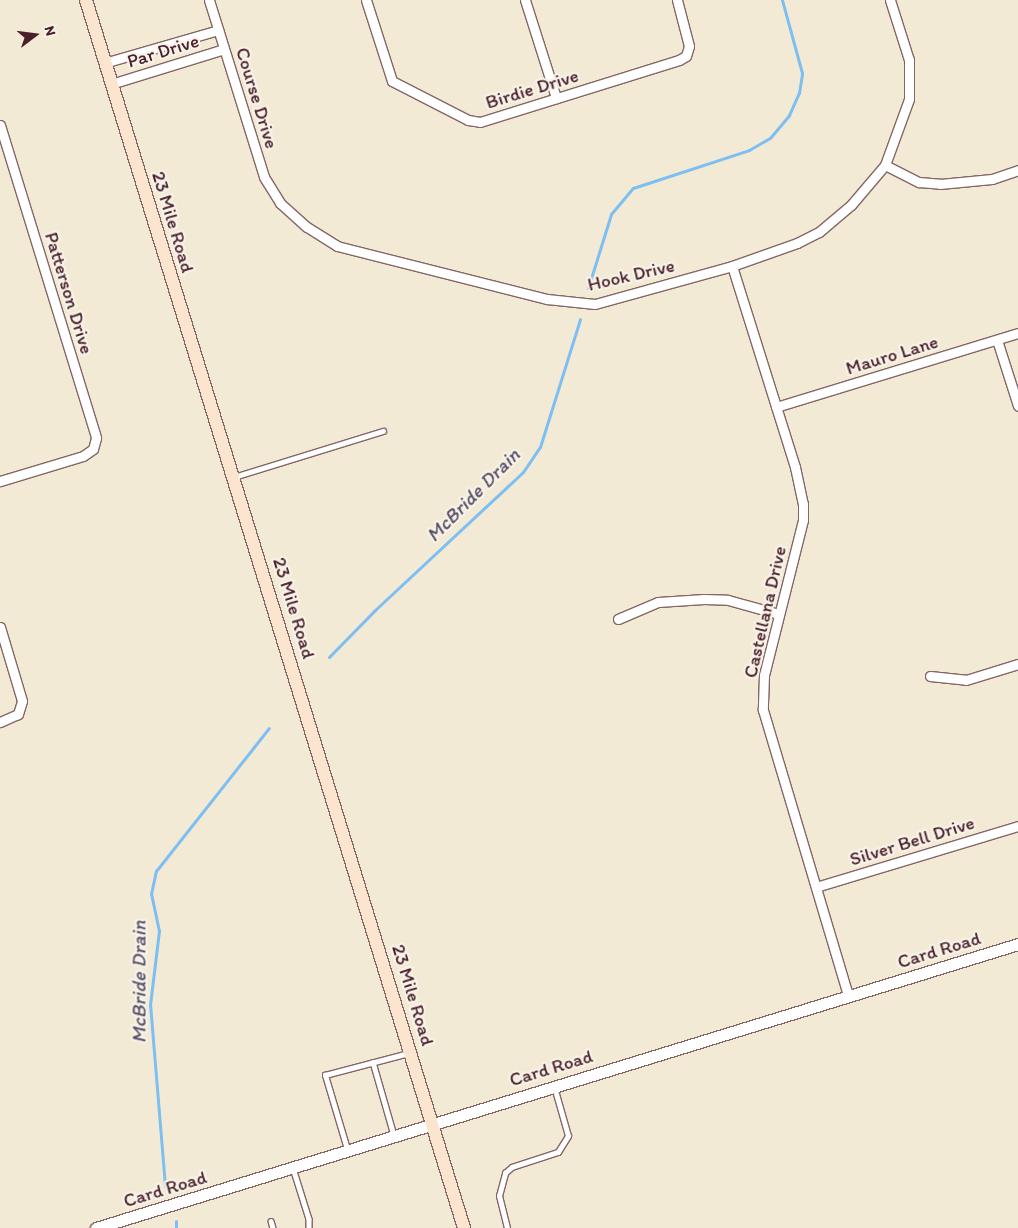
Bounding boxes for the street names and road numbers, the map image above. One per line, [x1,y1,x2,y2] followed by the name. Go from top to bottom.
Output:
[124,29,202,73] street label: Par Drive
[231,45,283,151] street label: Course Drive
[483,64,581,114] street label: Birdie Drive
[147,169,199,275] street label: 23 Mile Road
[40,229,98,357] street label: Patterson Drive
[585,254,677,296] street label: Hook Drive
[843,330,941,380] street label: Mauro Lane
[739,544,791,680] street label: Castellana Drive
[268,555,320,661] street label: 23 Mile Road
[847,811,977,871] street label: Silver Bell Drive
[895,927,983,973] street label: Card Road
[387,942,439,1048] street label: 23 Mile Road
[507,1045,595,1091] street label: Card Road
[121,1166,209,1212] street label: Card Road

